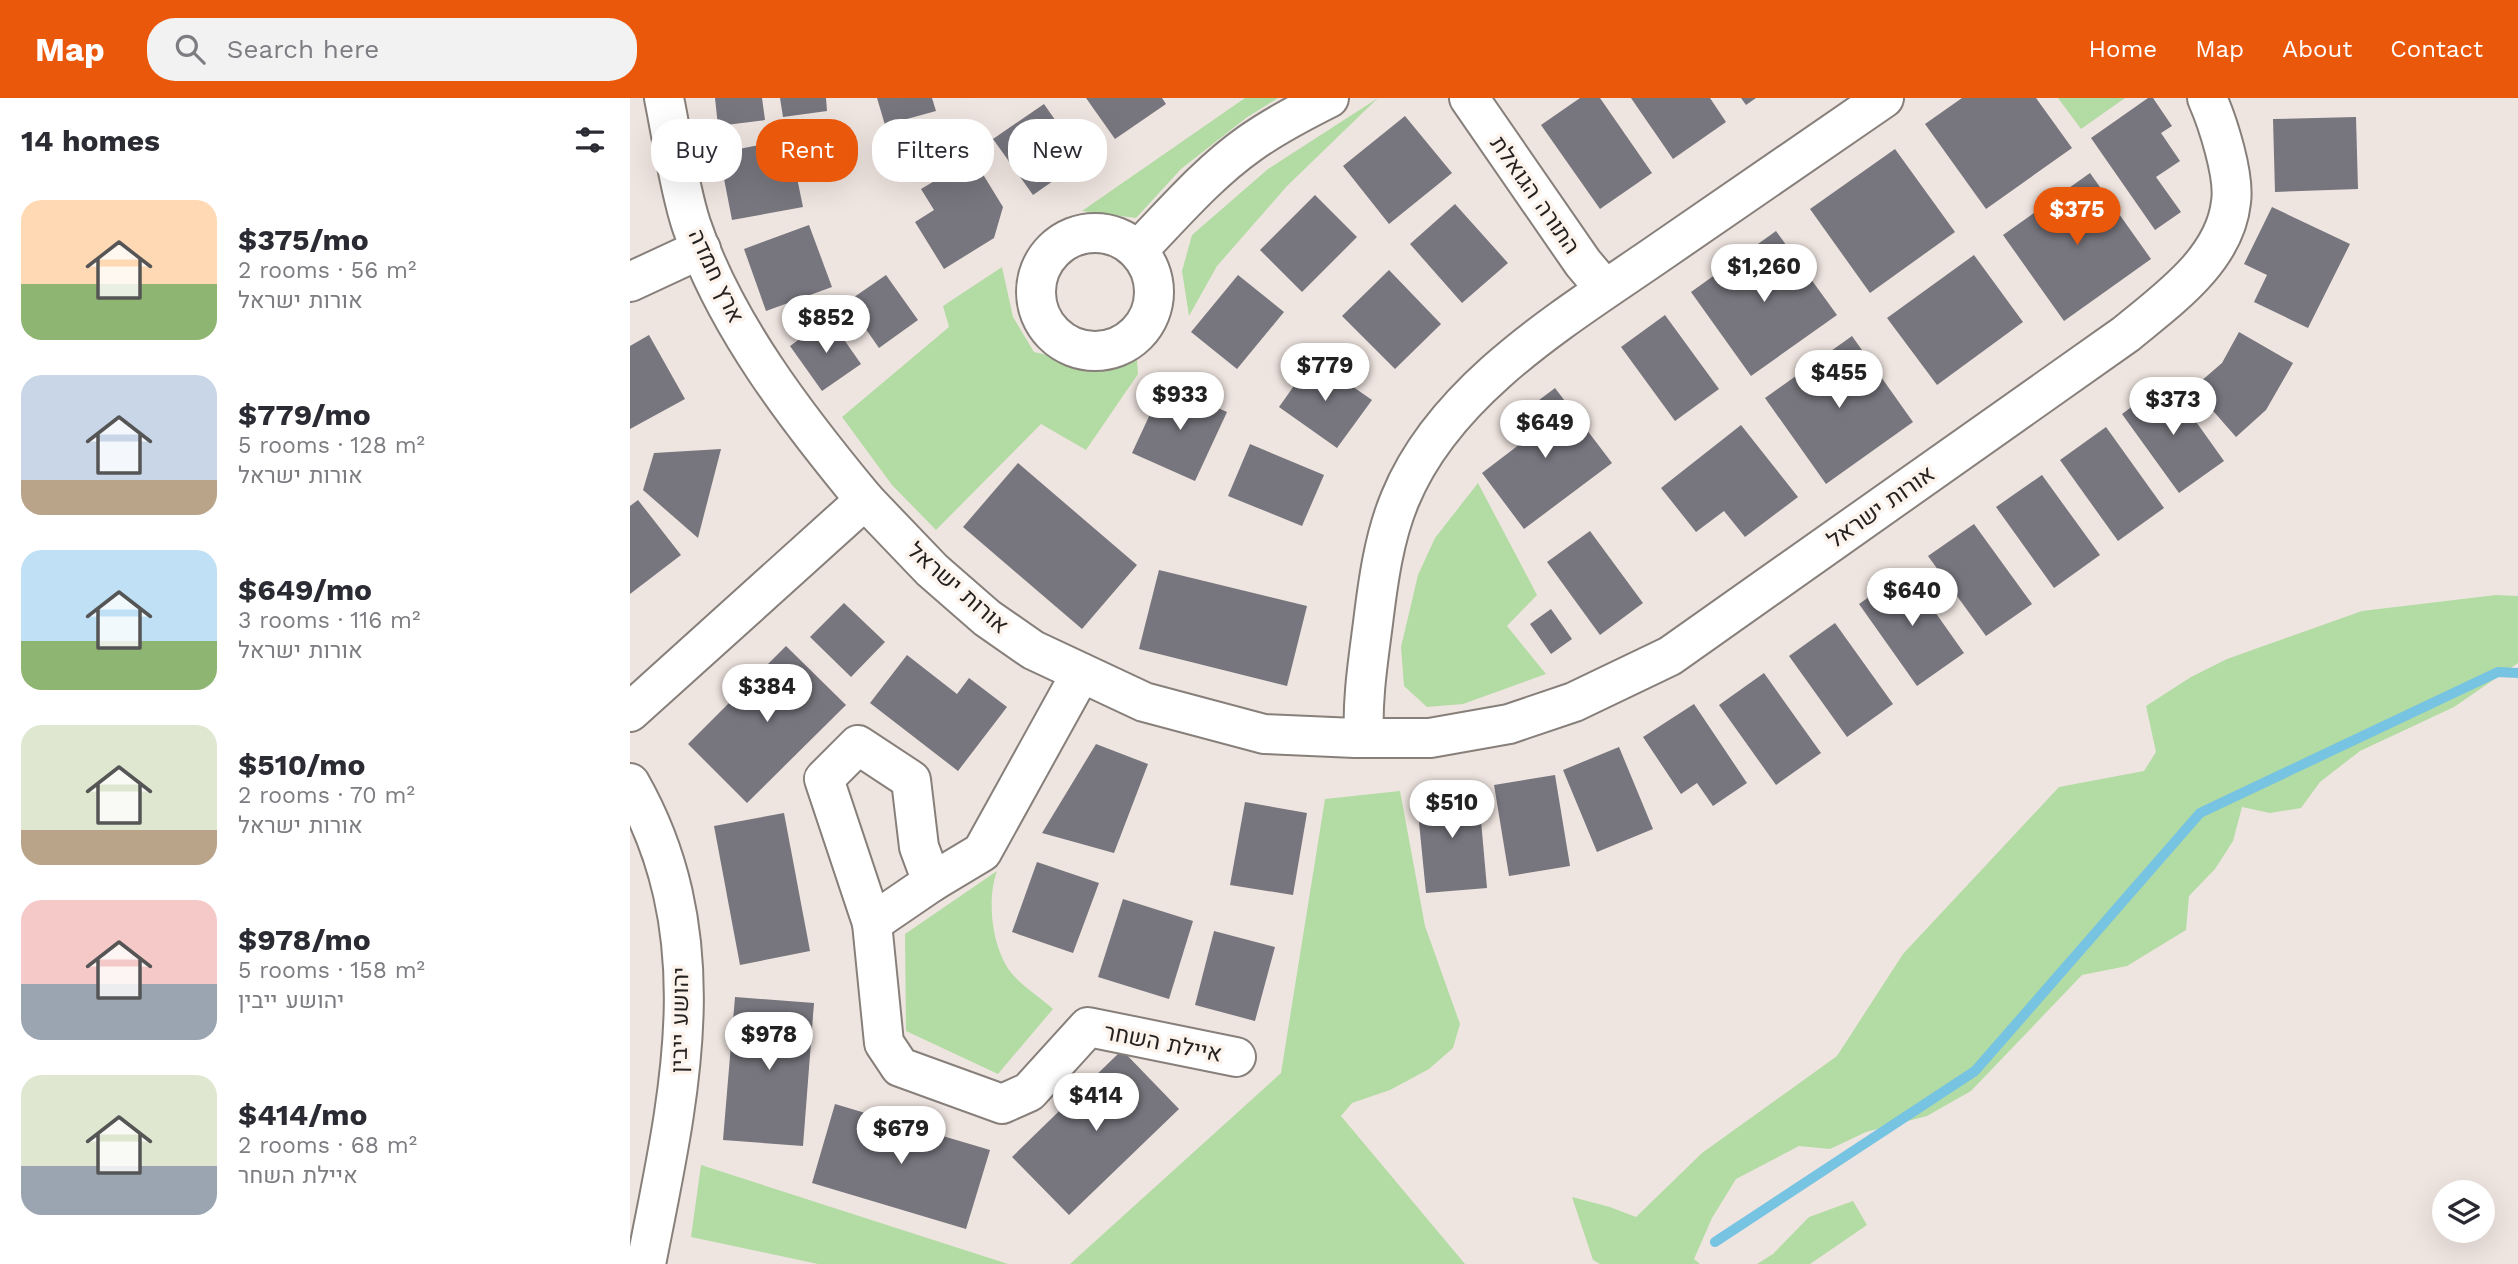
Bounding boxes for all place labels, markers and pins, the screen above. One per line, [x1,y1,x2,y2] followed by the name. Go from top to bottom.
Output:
[2036,188,2118,247] pin: $375
[1707,244,1821,304] pin: $1,260
[785,296,867,355] pin: $852
[1284,344,1366,403] pin: $779
[1798,350,1880,410] pin: $455
[1139,372,1221,432] pin: $933
[2132,378,2214,437] pin: $373
[1504,400,1586,460] pin: $649
[1871,568,1953,628] pin: $640
[726,664,808,724] pin: $384
[1411,780,1493,840] pin: $510
[728,1012,810,1072] pin: $978
[1055,1074,1137,1133] pin: $414
[860,1107,942,1166] pin: $679

